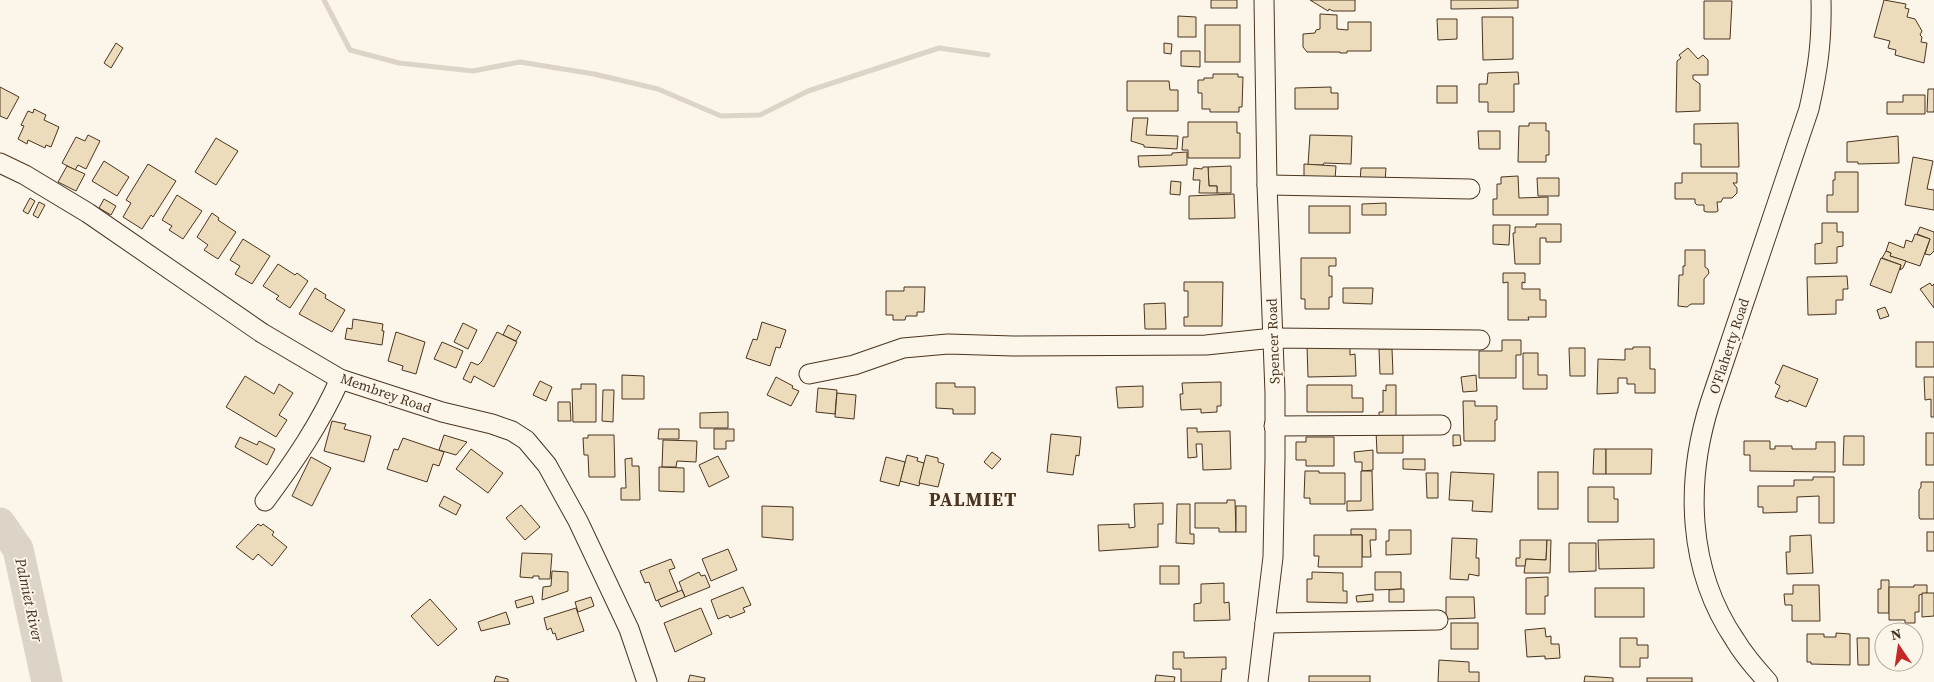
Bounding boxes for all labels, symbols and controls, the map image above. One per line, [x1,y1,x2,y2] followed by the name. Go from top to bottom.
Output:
[1704,295,1754,397] street label: O'Flaherty Road
[1262,298,1284,384] street label: Spencer Road
[338,368,434,418] street label: Membrey Road
[929,486,1017,512] district label: PALMIET
[10,555,49,645] water label: Palmiet River
[1874,622,1924,672] north arrow
[1889,623,1903,645] text: N

